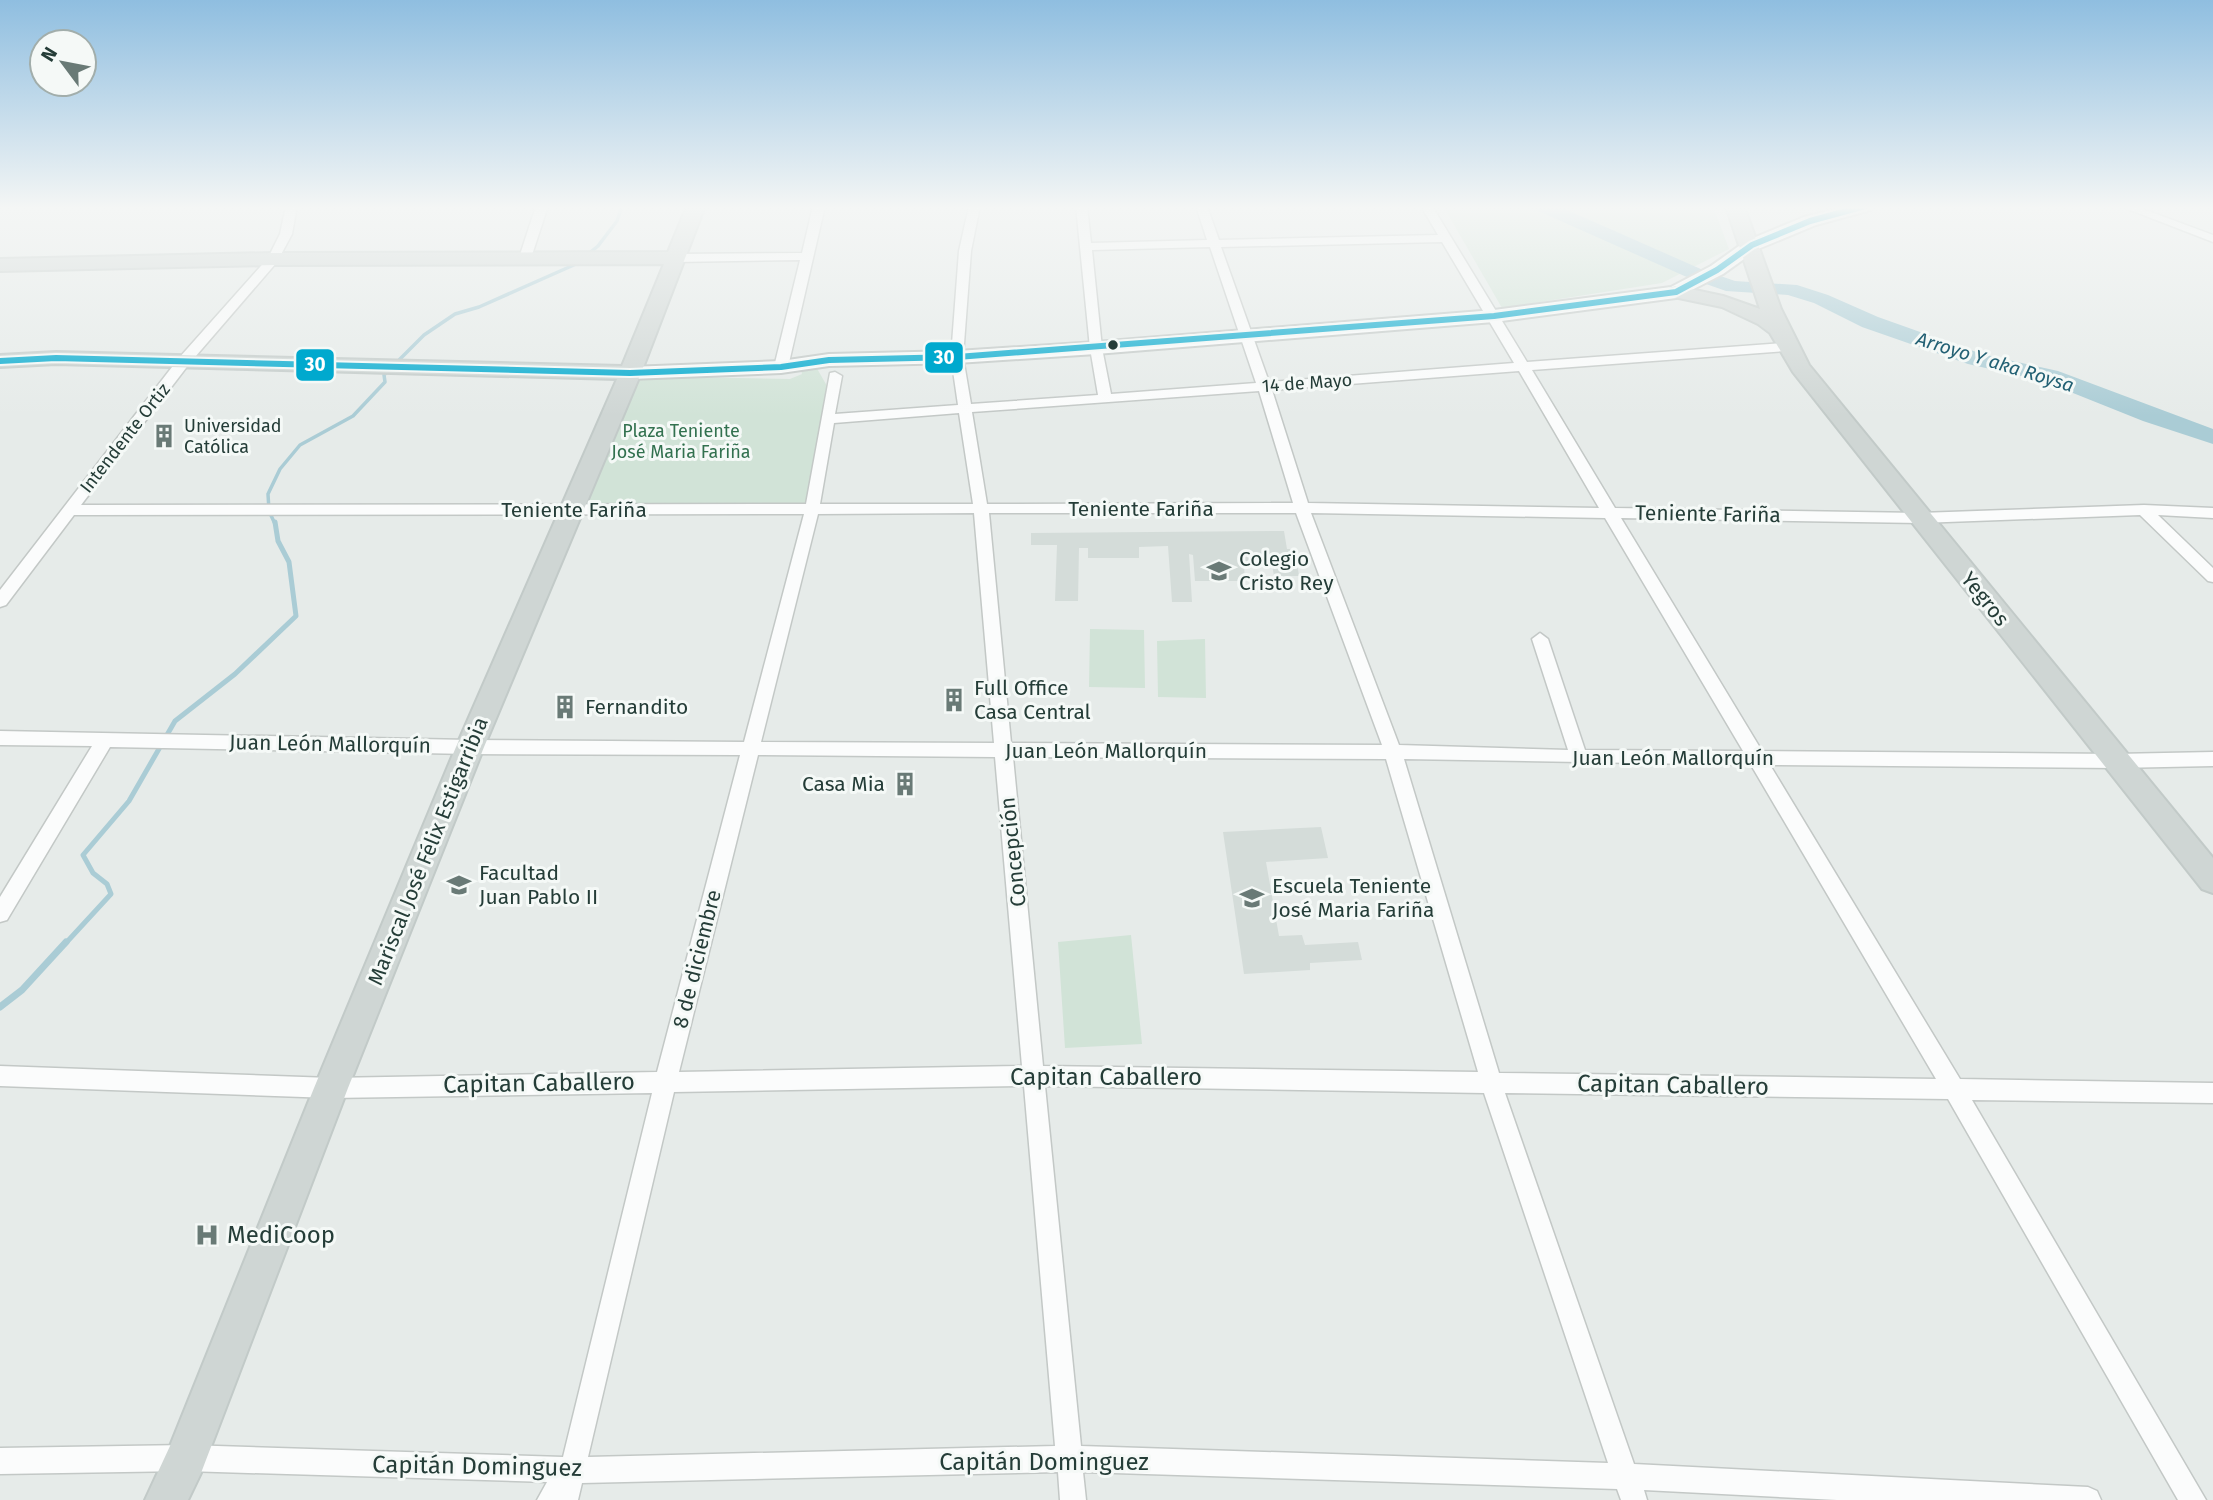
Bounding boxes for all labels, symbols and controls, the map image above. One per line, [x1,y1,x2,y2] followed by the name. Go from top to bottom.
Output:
[28,28,98,98] north arrow
[36,43,62,66] text: N
[1913,327,2077,397] water label: Arroyo Y aka Roysa
[1106,338,1120,352] unlabelled marker
[924,341,964,374] line badge: 30
[933,346,955,369] text: 30
[295,348,335,382] line badge: 30
[304,353,326,376] text: 30
[1261,369,1353,397] street label: 14 de Mayo
[75,379,175,497] street label: Intendente Ortiz
[184,415,282,458] place label: Universidad Católica
[611,420,751,463] park label: Plaza Teniente José Maria Fariña
[150,422,178,450] building icon: Universidad Católica
[1068,496,1214,522] street label: Teniente Fariña
[501,497,647,523] street label: Teniente Fariña
[1635,500,1781,528] street label: Teniente Fariña
[1239,546,1334,596] place label: Colegio Cristo Rey
[1205,557,1233,585] school or university icon: Colegio Cristo Rey
[1955,567,2015,632] street label: Yegros
[974,675,1091,725] place label: Full Office Casa Central
[940,686,968,714] building icon: Full Office Casa Central
[551,693,579,721] building icon: Fernandito
[585,694,688,720] place label: Fernandito
[362,713,494,989] street label: Mariscal José Félix Estigarribia
[229,729,431,759] street label: Juan León Mallorquín
[1005,738,1207,764] street label: Juan León Mallorquín
[1572,745,1774,771] street label: Juan León Mallorquín
[891,770,919,798] building icon: Casa Mia
[802,771,885,797] place label: Casa Mia
[994,796,1032,908] street label: Concepción
[479,860,598,910] place label: Facultad Juan Pablo II
[445,871,473,899] school or university icon: Facultad Juan Pablo II
[1272,873,1435,923] place label: Escuela Teniente José Maria Fariña
[1238,884,1266,912] school or university icon: Escuela Teniente José Maria Fariña
[667,887,727,1031] street label: 8 de diciembre
[1010,1063,1202,1091] street label: Capitan Caballero
[443,1067,635,1099] street label: Capitan Caballero
[1577,1069,1769,1101] street label: Capitan Caballero
[193,1221,221,1249] hospital icon: MediCoop
[227,1221,335,1249] place label: MediCoop
[939,1448,1149,1476] street label: Capitán Dominguez
[372,1450,582,1482] street label: Capitán Dominguez

